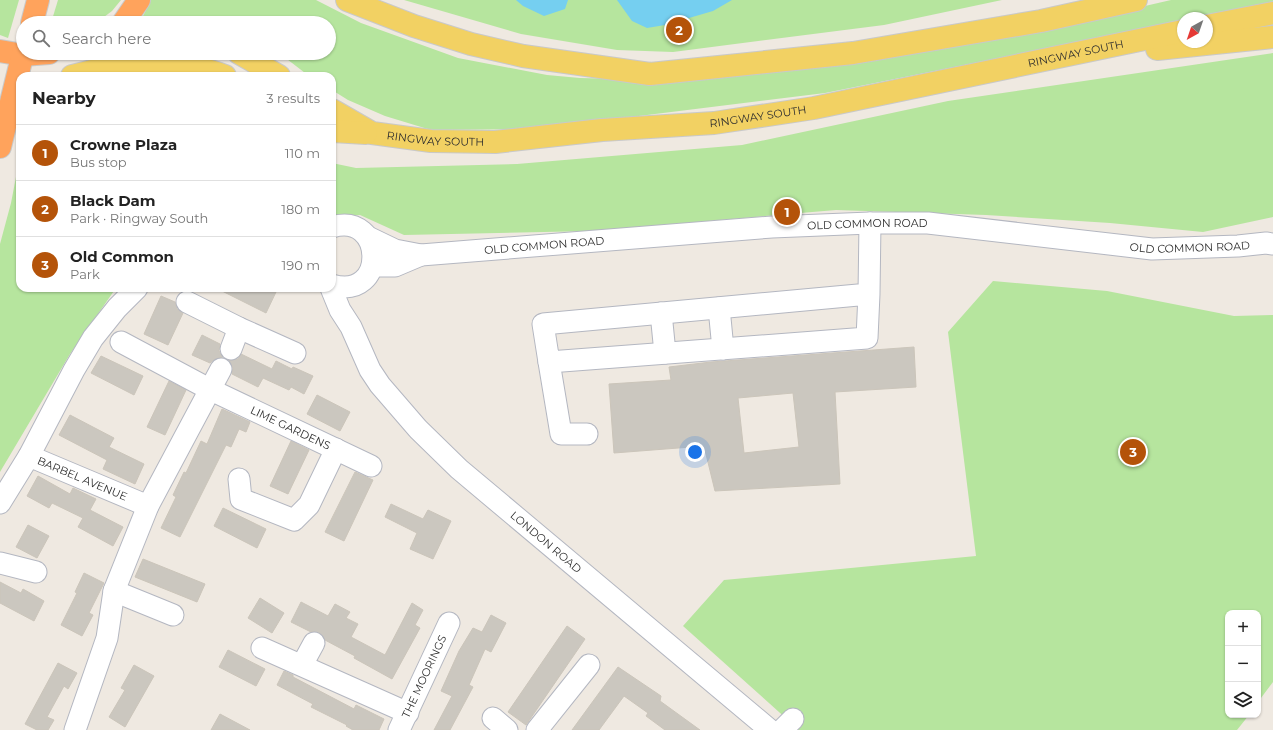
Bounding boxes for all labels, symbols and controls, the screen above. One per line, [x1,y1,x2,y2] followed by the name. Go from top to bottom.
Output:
[1177,12,1213,48] north arrow
[666,15,692,45] pin: 2
[16,16,336,60] search box
[30,27,52,49] icon: search
[62,29,151,48] text: Search here
[1026,37,1125,70] street label: RINGWAY SOUTH
[32,88,96,108] text: Nearby
[266,90,320,106] text: 3 results
[709,102,807,130] street label: RINGWAY SOUTH
[386,128,484,149] street label: RINGWAY SOUTH
[70,135,177,154] text: Crowne Plaza
[42,145,48,161] text: 1
[285,145,320,161] text: 110 m
[70,154,127,170] text: Bus stop
[70,191,156,210] text: Black Dam
[774,197,800,227] pin: 1
[41,201,49,217] text: 2
[281,201,320,217] text: 180 m
[70,210,208,226] text: Park · Ringway South
[807,216,928,233] street label: OLD COMMON ROAD
[484,233,605,257] street label: OLD COMMON ROAD
[1129,238,1251,256] street label: OLD COMMON ROAD
[70,247,174,266] text: Old Common
[41,257,49,273] text: 3
[282,257,320,273] text: 190 m
[70,266,100,282] text: Park
[248,403,333,453] street label: LIME GARDENS
[1120,437,1146,467] pin: 3
[685,442,705,462] your location
[35,453,130,504] street label: BARBEL AVENUE
[507,508,584,576] street label: LONDON ROAD
[1225,610,1261,718] map controls
[1225,610,1261,646] button: +
[399,633,449,720] street label: THE MOORINGS
[1225,646,1261,682] button: −
[1225,682,1261,718] button: layers

